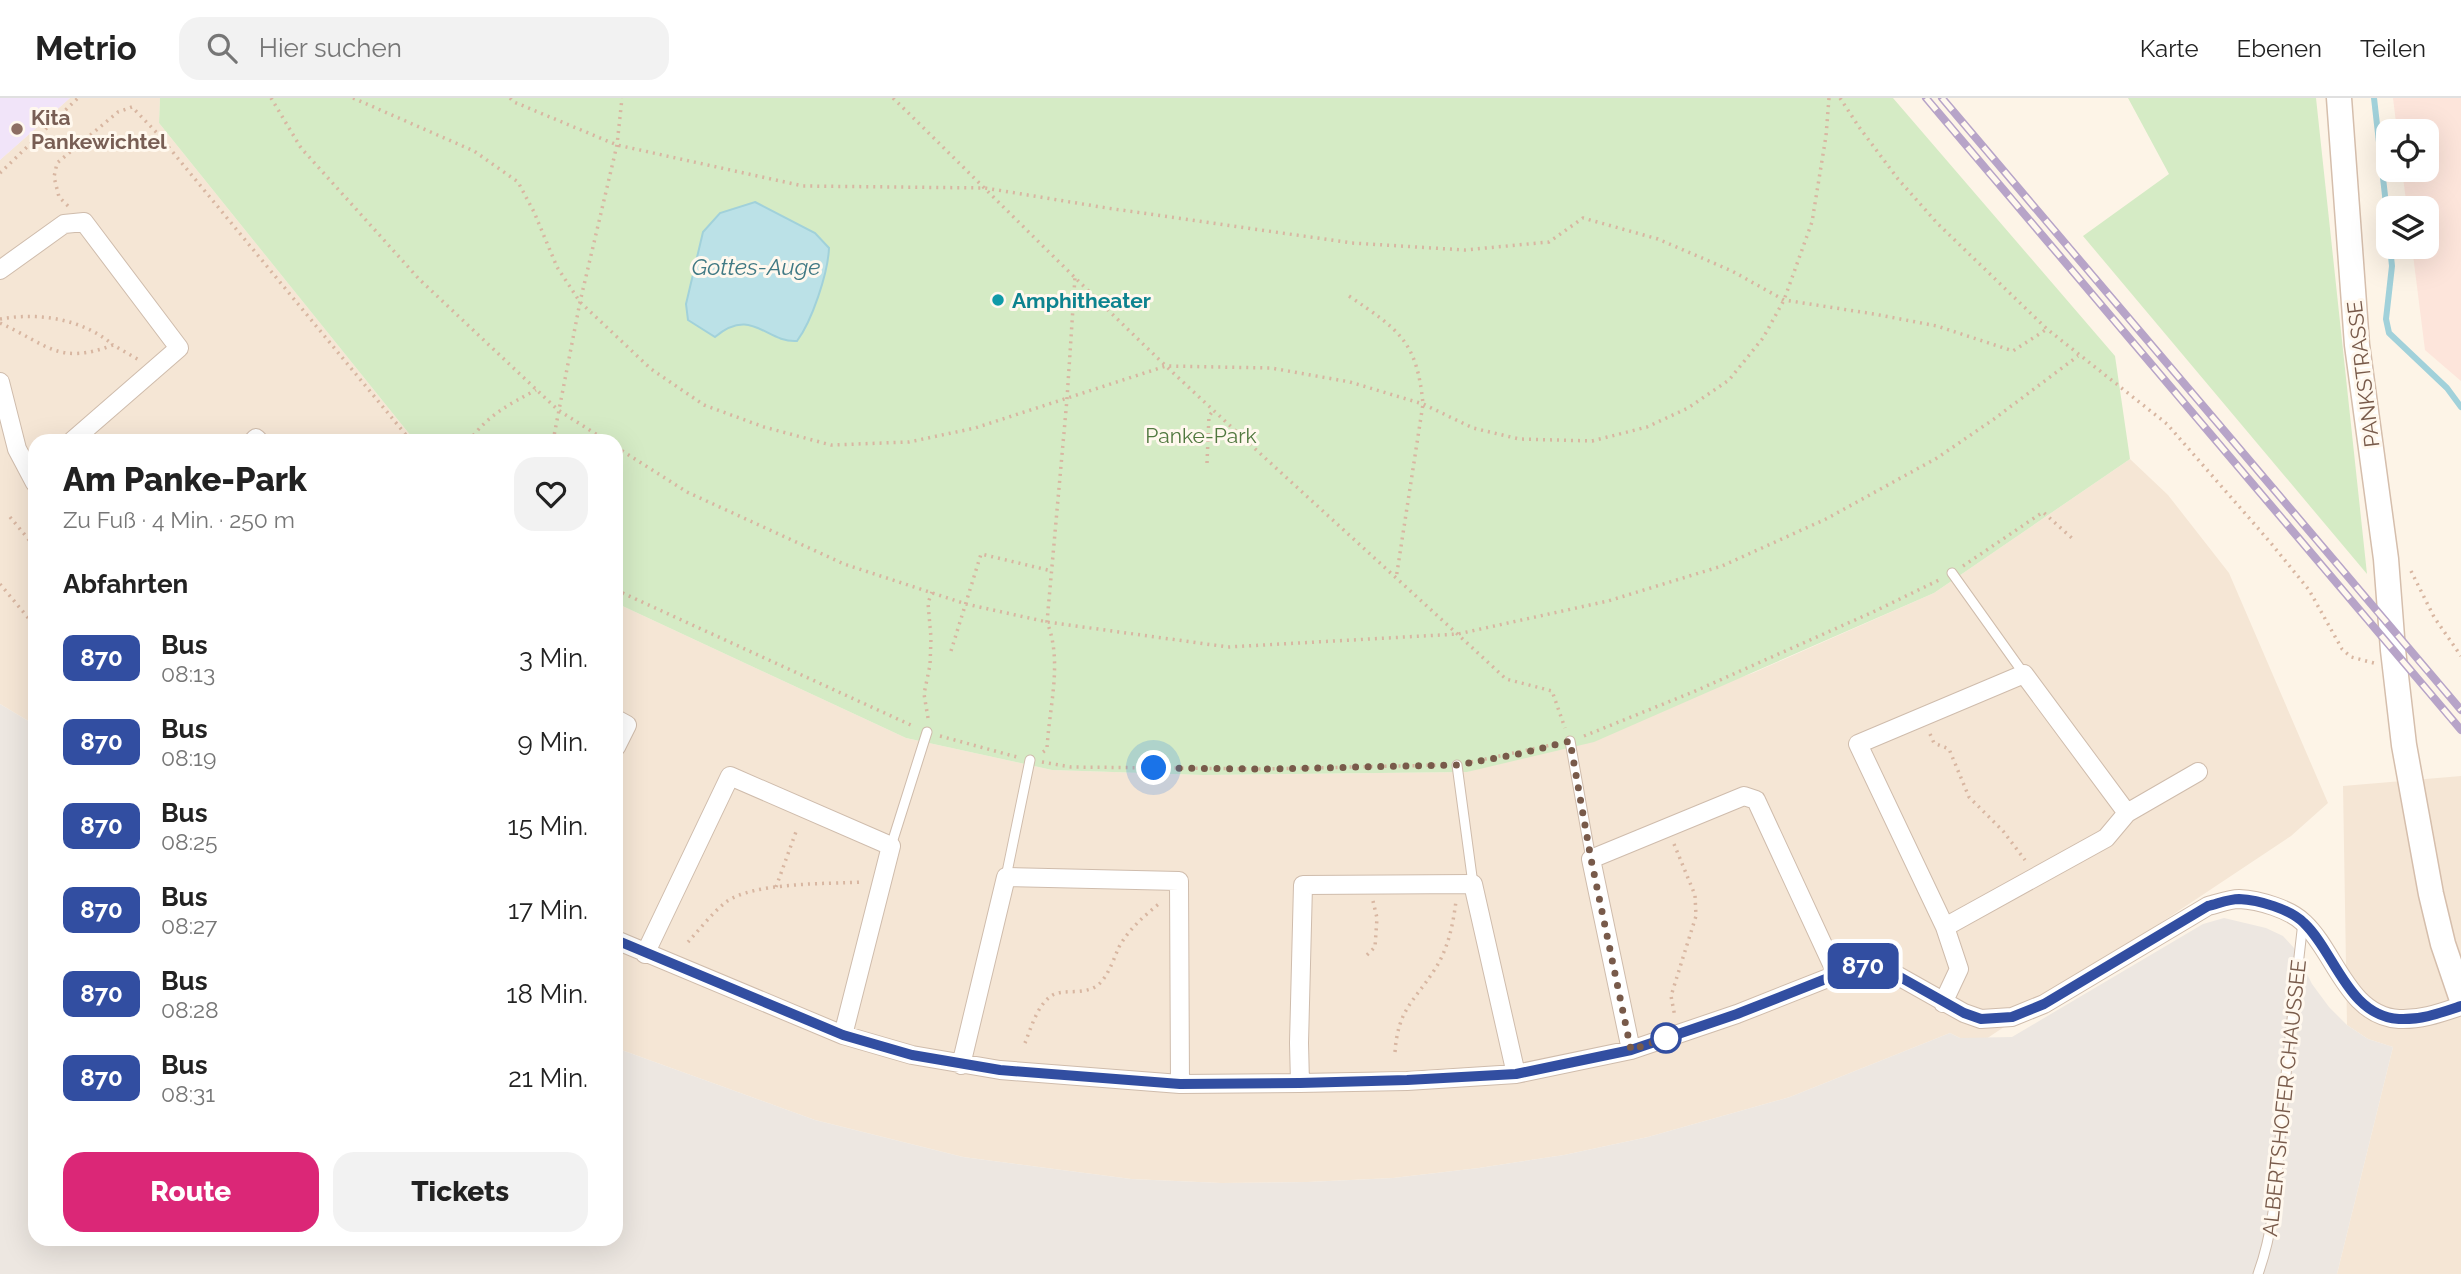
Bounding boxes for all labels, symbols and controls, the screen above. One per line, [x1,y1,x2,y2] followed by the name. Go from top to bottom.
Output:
[179,17,669,80] search box
[35,29,137,68] text: Metrio
[203,29,241,67] icon: search
[259,33,402,63] text: Hier suchen
[2140,34,2199,63] text: Karte
[2237,34,2322,63] text: Ebenen
[2360,34,2426,63] text: Teilen
[31,105,167,154] place label: Kita Pankewichtel
[2376,119,2439,259] map controls
[2376,119,2439,182] button: locate
[9,121,25,137] marker: Kita Pankewichtel
[2376,196,2439,259] button: layers
[691,253,821,280] water label: Gottes-Auge
[1012,288,1151,313] place label: Amphitheater
[990,292,1006,308] marker: Amphitheater
[2342,299,2384,449] street label: PANKSTRASSE
[1145,423,1257,448] park label: Panke-Park
[514,457,588,531] button: heart
[63,460,307,499] text: Am Panke-Park
[63,506,295,533] text: Zu Fuß · 4 Min. · 250 m
[63,569,188,599] text: Abfahrten
[161,630,208,660] text: Bus
[80,643,123,672] text: 870
[519,643,588,673] text: 3 Min.
[161,660,215,687] text: 08:13
[161,714,208,744] text: Bus
[80,727,123,756] text: 870
[518,727,588,757] text: 9 Min.
[161,744,216,771] text: 08:19
[1136,750,1171,785] your location
[161,798,208,828] text: Bus
[80,811,123,840] text: 870
[508,811,588,841] text: 15 Min.
[161,828,218,855] text: 08:25
[161,882,208,912] text: Bus
[80,895,123,924] text: 870
[508,895,588,925] text: 17 Min.
[161,912,217,939] text: 08:27
[1823,943,1903,989] line badge: 870
[1842,951,1884,980] text: 870
[2257,958,2311,1238] street label: ALBERTSHOFER CHAUSSEE
[161,966,208,996] text: Bus
[80,979,123,1008] text: 870
[506,979,588,1009] text: 18 Min.
[161,996,219,1023] text: 08:28
[1651,1023,1681,1053] unlabelled marker
[161,1050,208,1080] text: Bus
[80,1063,123,1092] text: 870
[508,1063,588,1093] text: 21 Min.
[161,1080,215,1107] text: 08:31
[63,1152,319,1232] button: Route
[333,1152,588,1232] button: Tickets

